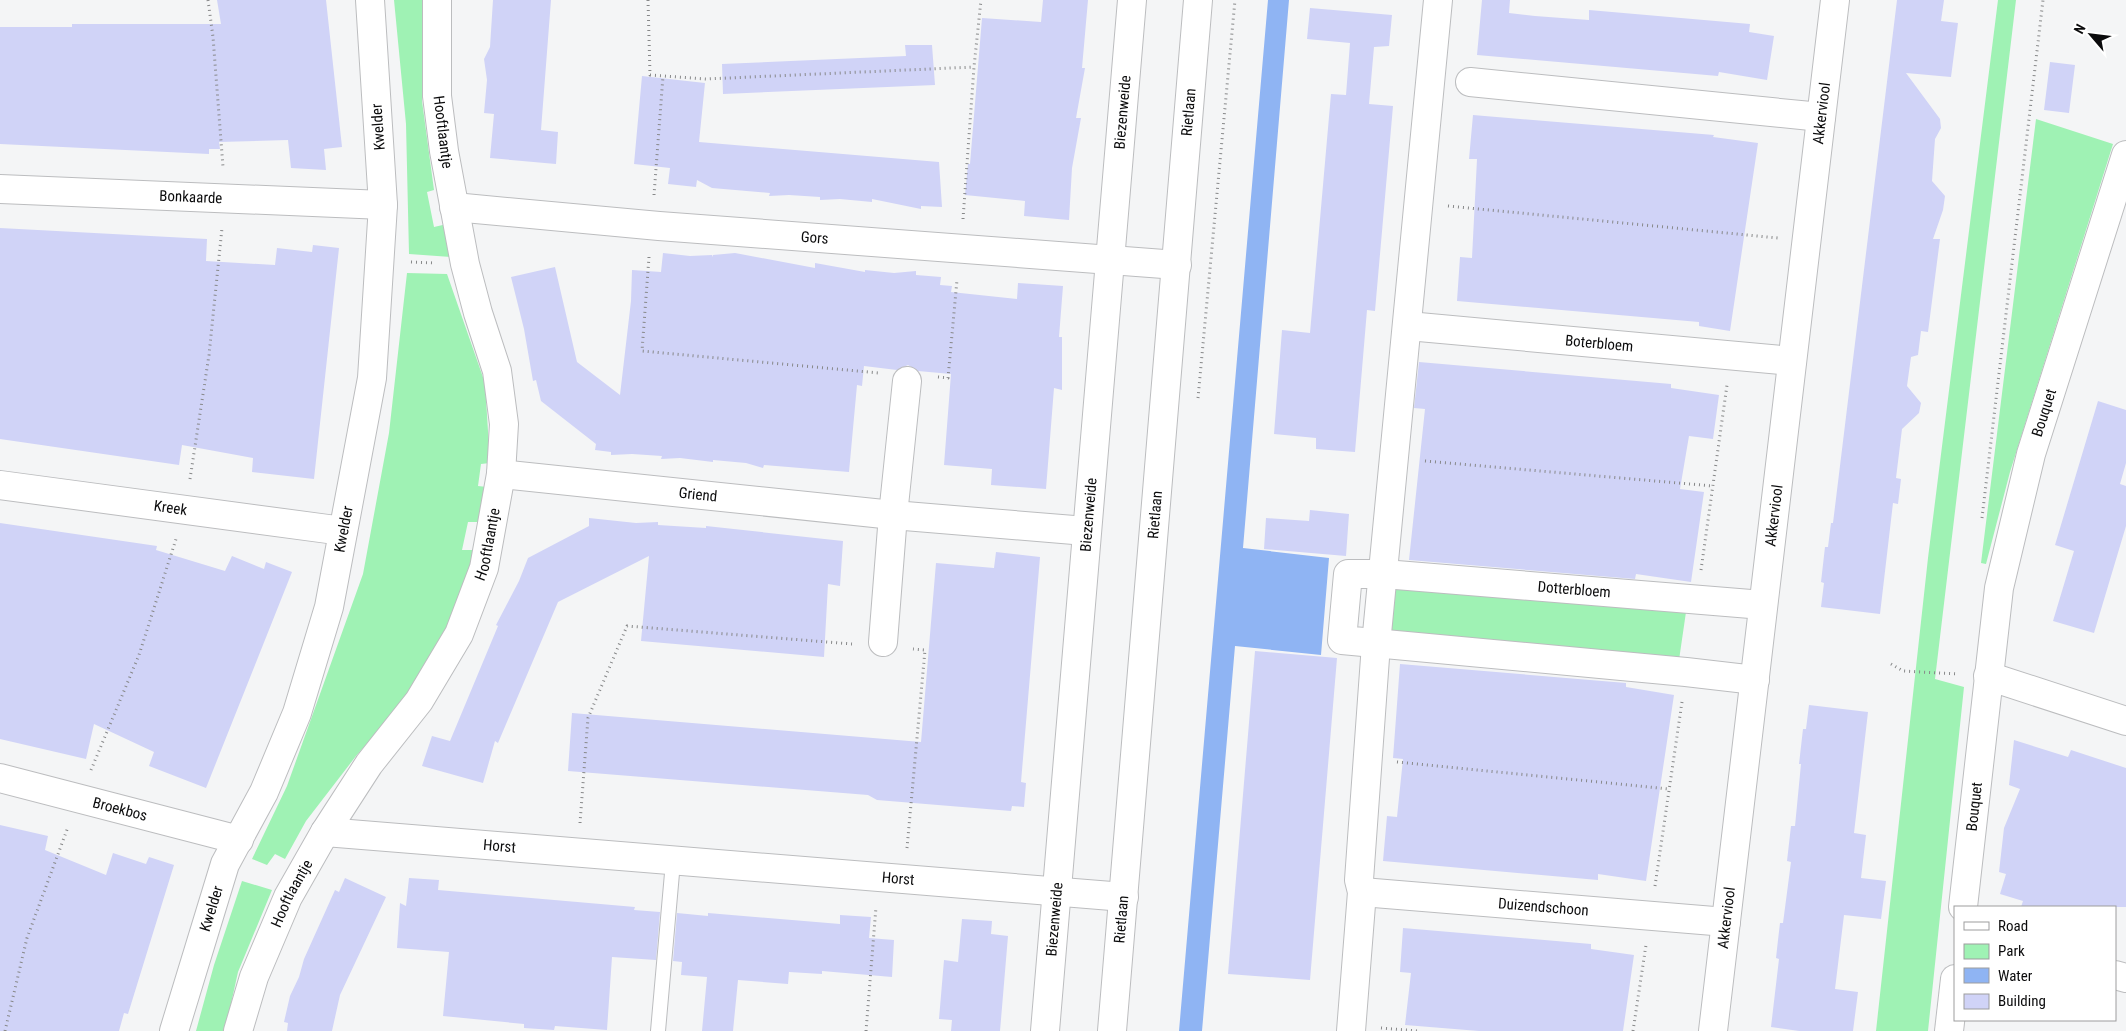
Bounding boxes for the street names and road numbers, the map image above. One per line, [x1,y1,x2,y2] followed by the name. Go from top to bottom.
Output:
[1110,75,1135,150] street label: Biezenweide
[1809,81,1834,145] street label: Akkerviool
[1178,88,1200,137] street label: Rietlaan
[430,94,456,170] street label: Hooftlaantje
[367,103,389,151] street label: Kwelder
[159,187,223,207] street label: Bonkaarde
[800,228,829,248] street label: Gors
[1564,331,1634,356] street label: Boterbloem
[2028,387,2060,439] street label: Bouquet
[1076,477,1101,553] street label: Biezenweide
[678,484,718,506] street label: Griend
[1761,484,1787,548] street label: Akkerviool
[1144,490,1166,539] street label: Rietlaan
[153,497,188,519] street label: Kreek
[330,504,357,554] street label: Kwelder
[471,507,504,583] street label: Hooftlaantje
[1537,578,1611,602] street label: Dotterbloem
[1963,781,1986,832] street label: Bouquet
[91,793,149,825] street label: Broekbos
[482,836,516,856] street label: Horst
[267,856,316,930] street label: Hooftlaantje
[881,868,915,889] street label: Horst
[1042,882,1067,957] street label: Biezenweide
[196,883,227,934] street label: Kwelder
[1714,886,1739,950] street label: Akkerviool
[1497,894,1589,920] street label: Duizendschoon
[1110,895,1132,944] street label: Rietlaan

